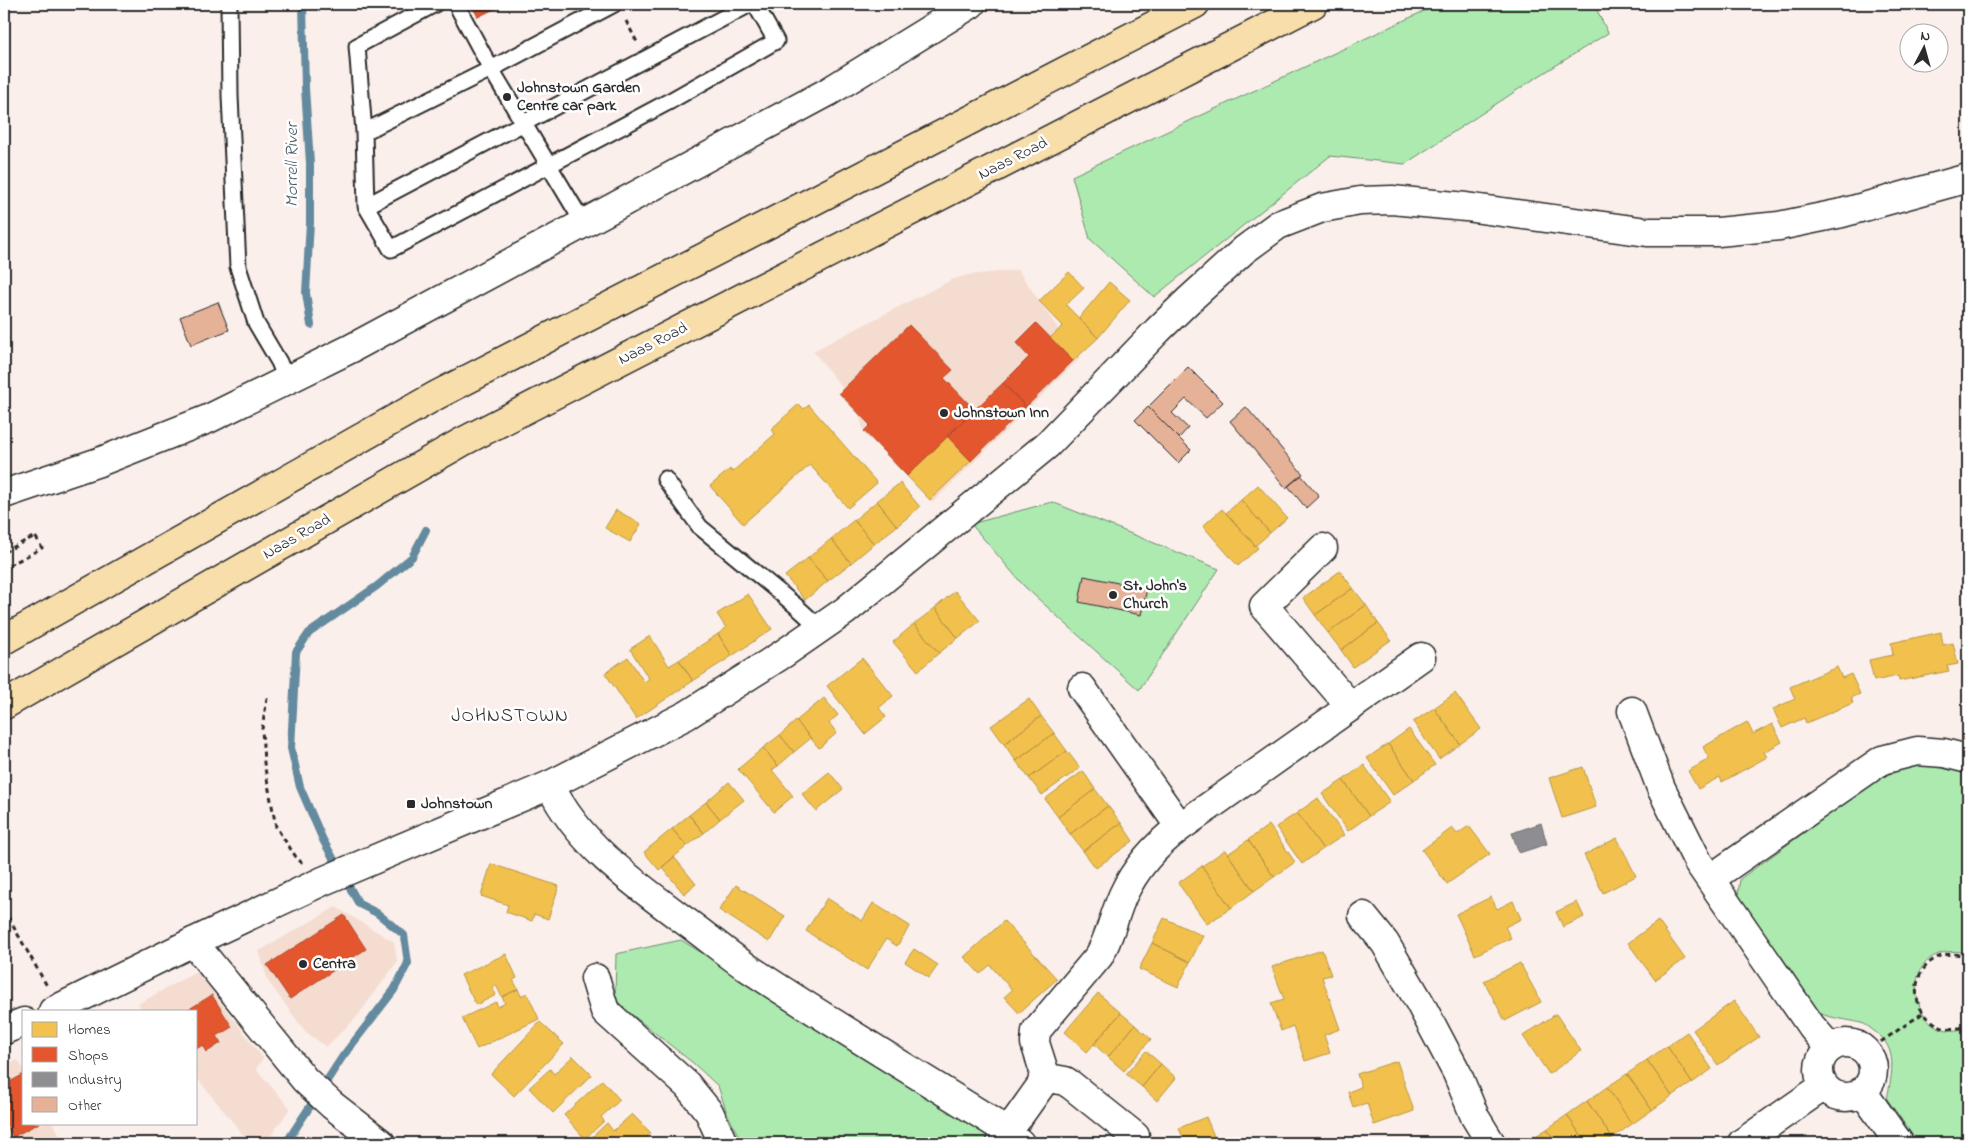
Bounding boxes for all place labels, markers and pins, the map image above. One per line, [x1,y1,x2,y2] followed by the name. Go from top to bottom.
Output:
[517,76,640,118] place label: Johnstown Garden Centre car park
[501,91,513,103] marker: Johnstown Garden Centre car park
[954,401,1049,425] place label: Johnstown Inn
[938,407,950,419] marker: Johnstown Inn
[1123,574,1187,616] place label: St. John's Church
[1107,589,1119,601] marker: St. John's Church
[421,792,492,816] place label: Johnstown
[405,798,417,810] marker: Johnstown
[313,952,356,976] place label: Centra
[297,958,309,970] marker: Centra

